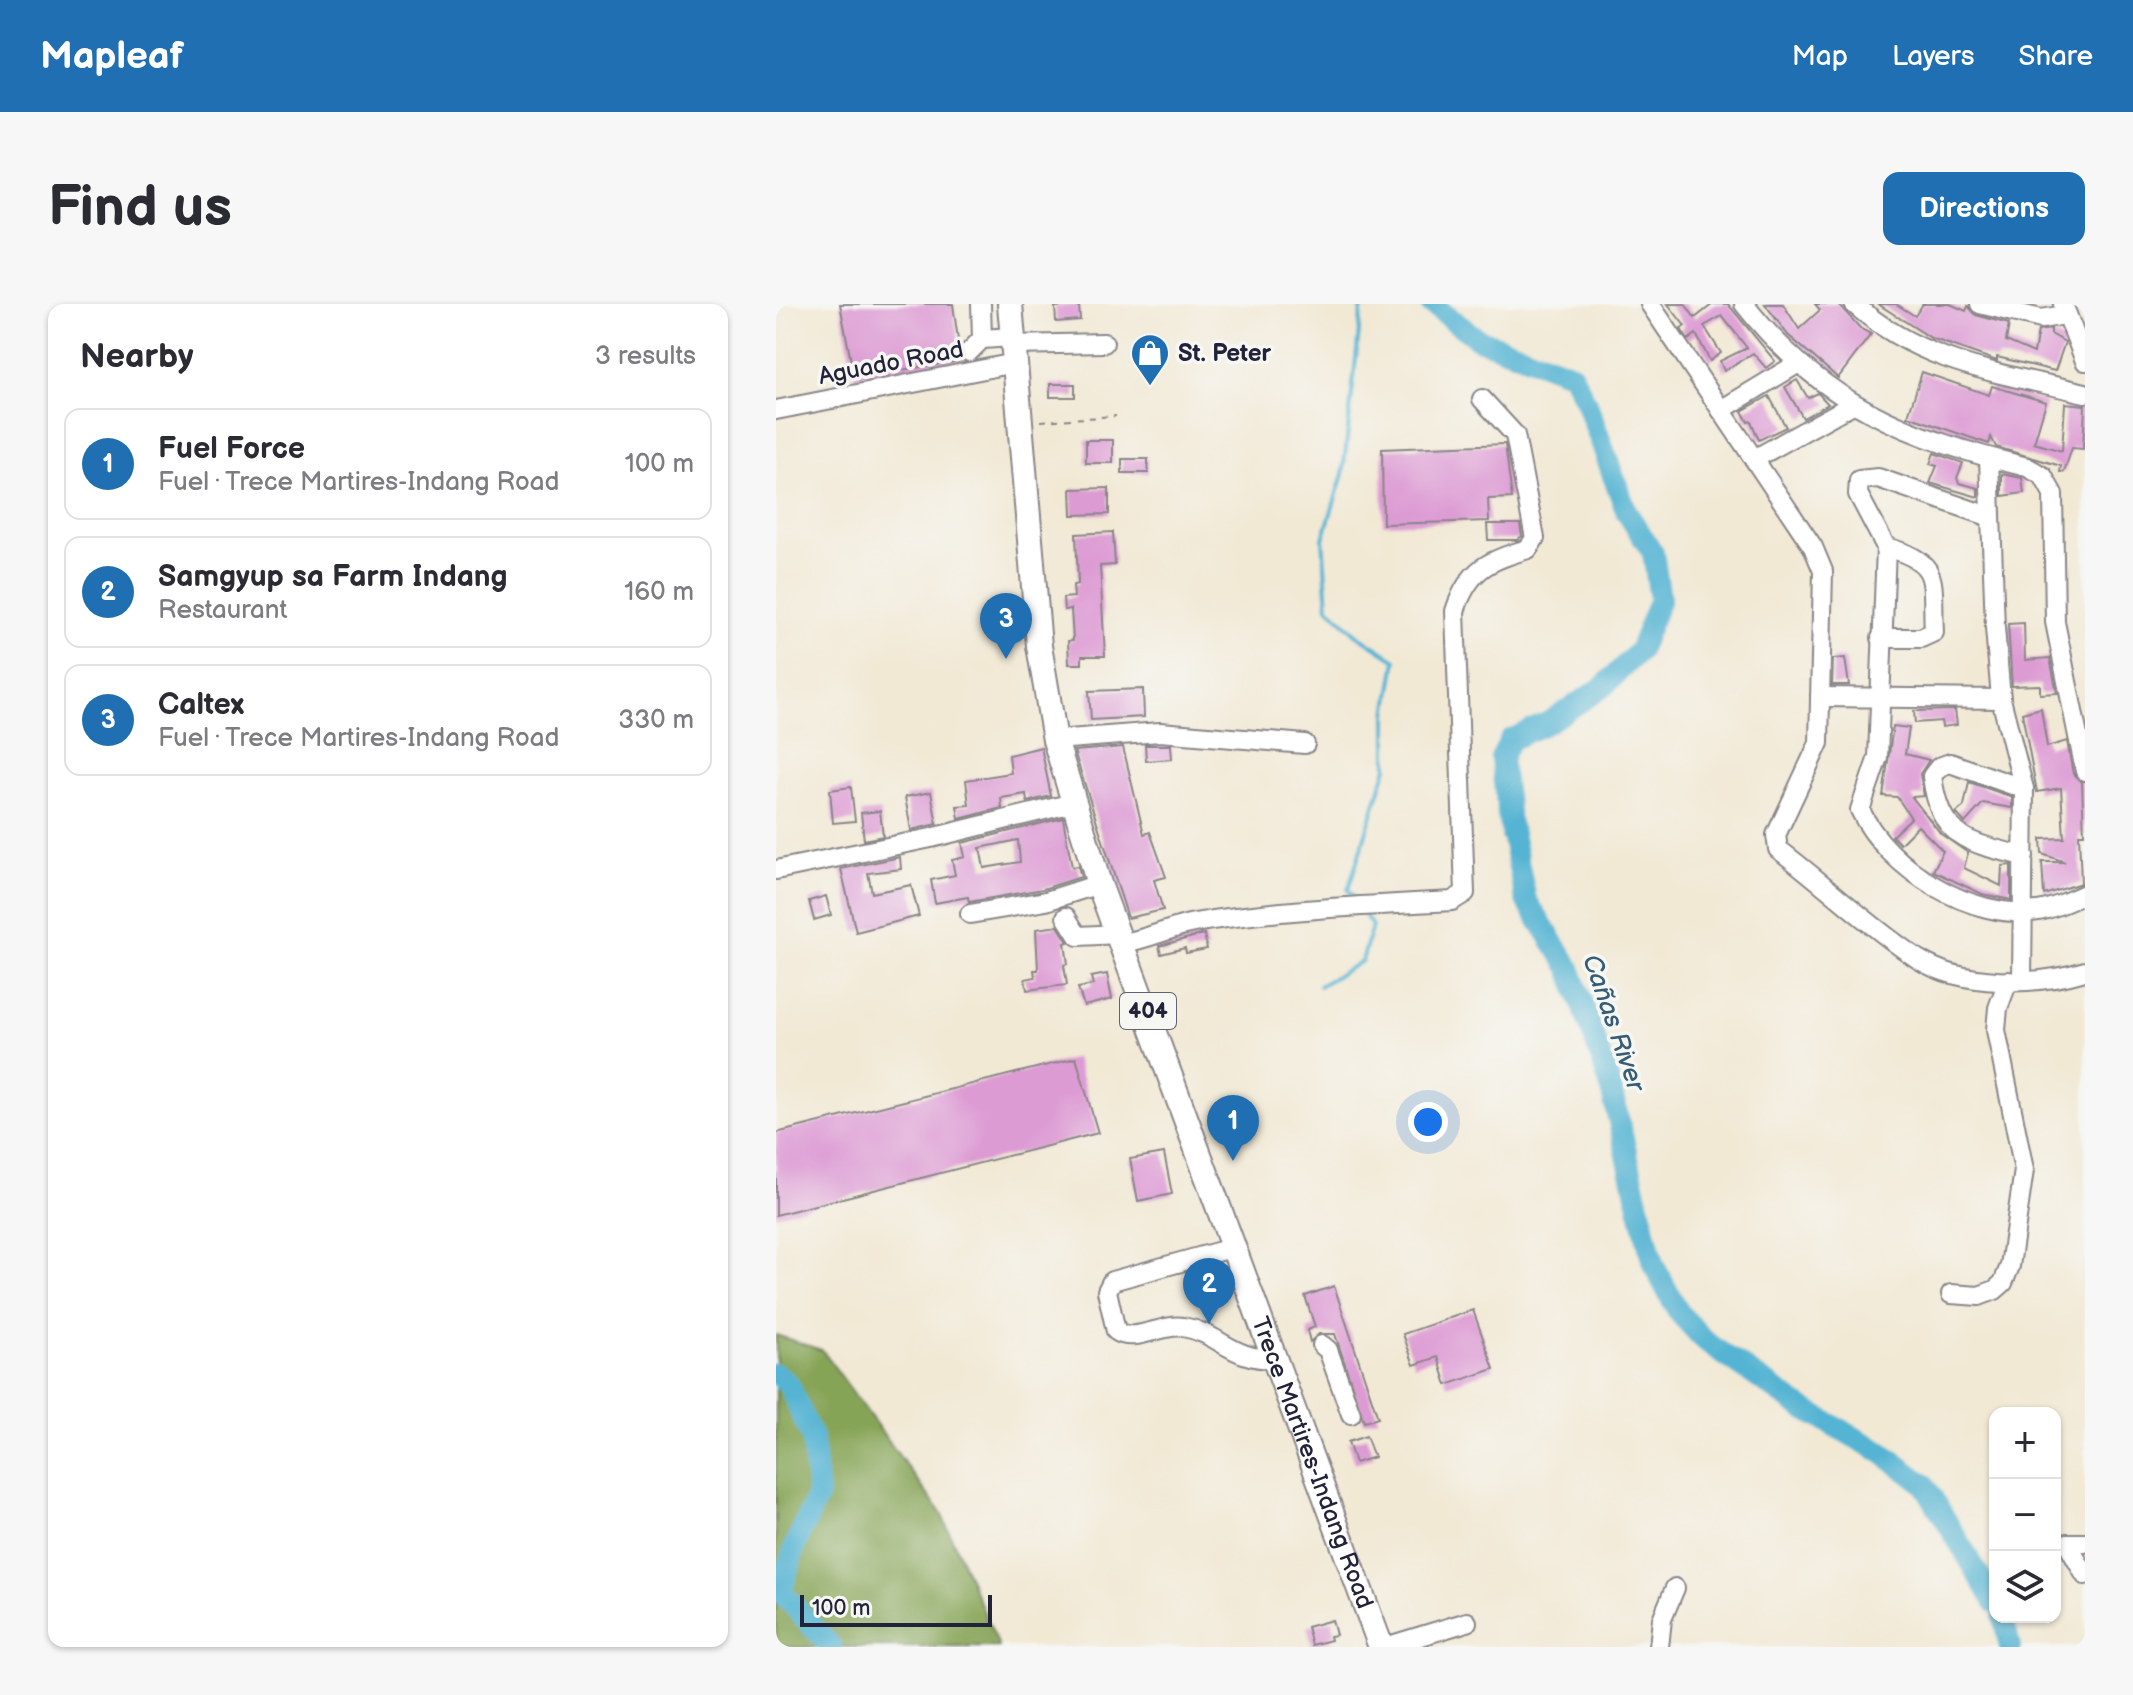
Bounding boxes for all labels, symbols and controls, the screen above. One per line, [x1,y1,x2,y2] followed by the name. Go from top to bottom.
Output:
[40,34,184,79] text: Mapleaf
[1792,40,1848,73] text: Map
[1892,40,1975,73] text: Layers
[2019,40,2093,73] text: Share
[1883,172,2085,245] button: Directions
[48,175,232,242] text: Find us
[1129,332,1171,387] shop icon: St. Peter
[816,335,966,391] street label: Aguado Road
[80,336,194,377] text: Nearby
[1178,339,1272,368] place label: St. Peter
[595,341,696,372] text: 3 results
[158,431,305,467] text: Fuel Force
[103,449,113,480] text: 1
[625,449,694,480] text: 100 m
[158,467,559,498] text: Fuel · Trece Martires-Indang Road
[158,559,508,595] text: Samgyup sa Farm Indang
[100,577,116,608] text: 2
[624,577,694,608] text: 160 m
[980,593,1032,659] pin: 3
[158,595,287,626] text: Restaurant
[158,687,244,723] text: Caltex
[100,705,116,736] text: 3
[618,705,694,736] text: 330 m
[158,723,559,754] text: Fuel · Trece Martires-Indang Road
[1575,951,1651,1097] water label: Cañas River
[1120,993,1176,1029] road number: 404
[1207,1095,1259,1161] pin: 1
[1408,1102,1448,1142] your location
[1183,1258,1235,1324] pin: 2
[1246,1313,1380,1612] street label: Trece Martires-Indang Road
[1989,1407,2061,1623] map controls
[1989,1407,2061,1479] button: +
[1989,1479,2061,1551] button: −
[1989,1551,2061,1623] button: layers
[800,1591,992,1627] scale bar
[812,1595,871,1622] text: 100 m

